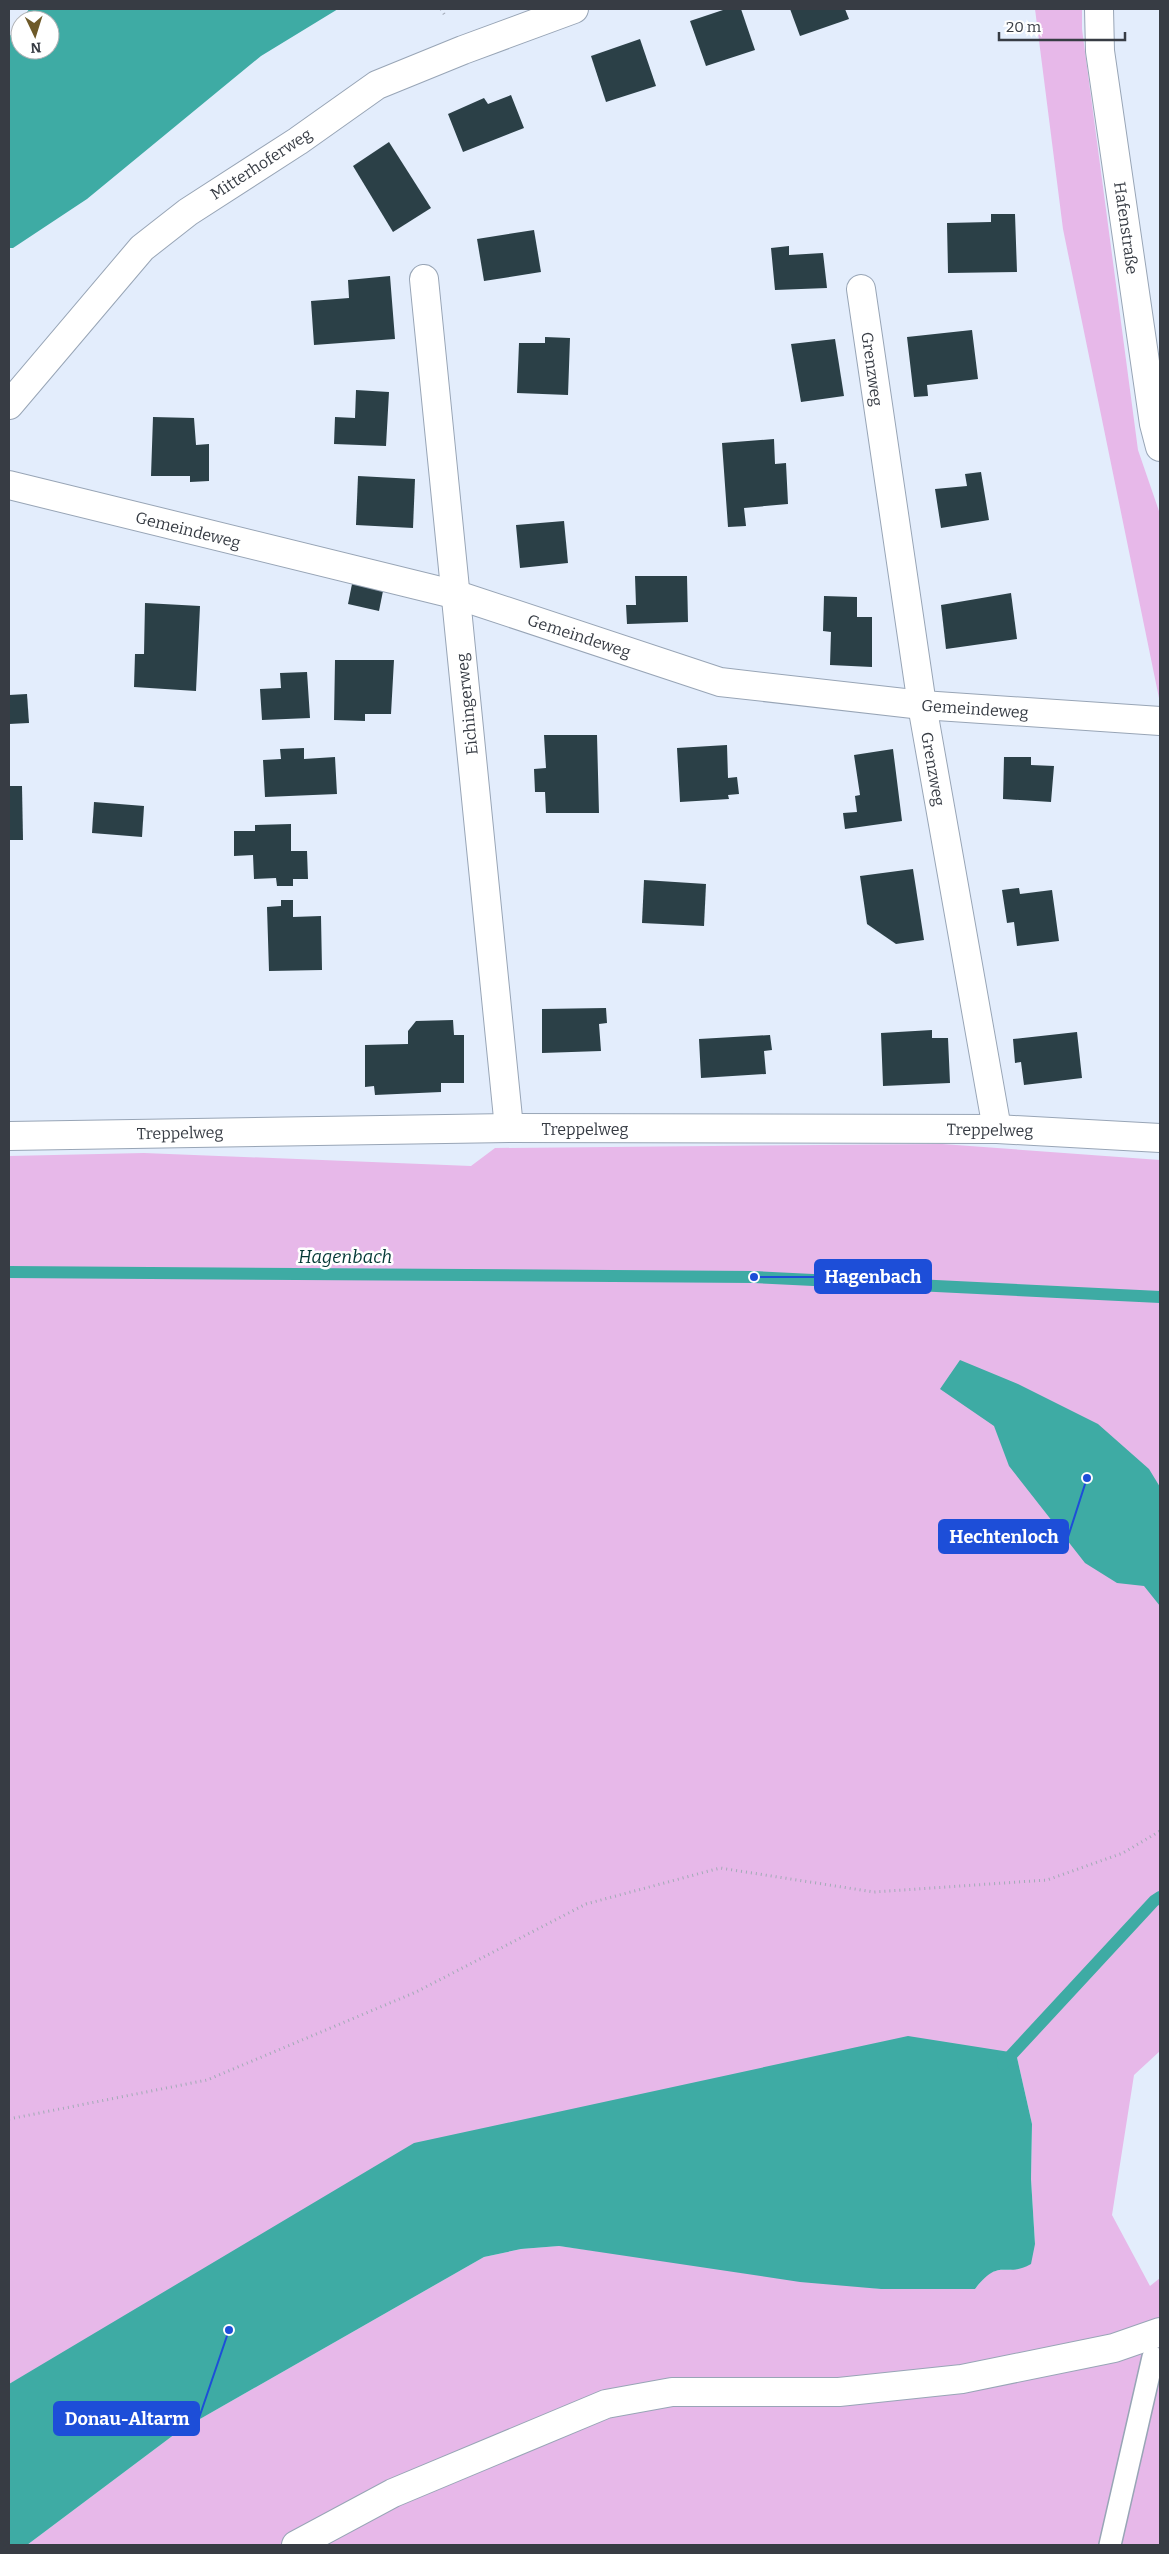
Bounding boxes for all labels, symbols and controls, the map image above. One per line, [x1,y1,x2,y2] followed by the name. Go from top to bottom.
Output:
[10,10,60,60] north arrow
[999,10,1125,42] scale bar
[1006,18,1042,36] text: 20 m
[30,39,42,56] text: N
[207,124,315,204] street label: Mitterhoferweg
[1110,180,1142,276] street label: Hafenstraße
[857,331,887,408] street label: Grenzweg
[134,508,243,552] street label: Gemeindeweg
[525,610,633,662] street label: Gemeindeweg
[452,652,482,756] street label: Eichingerweg
[921,696,1029,722] street label: Gemeindeweg
[917,730,949,808] street label: Grenzweg
[542,1120,628,1139] street label: Treppelweg
[946,1120,1034,1140] street label: Treppelweg
[136,1123,224,1143] street label: Treppelweg
[298,1246,392,1268] water label: Hagenbach
[815,1260,931,1293] callout: Hagenbach
[825,1266,922,1288] text: Hagenbach
[939,1520,1068,1553] callout: Hechtenloch
[949,1526,1059,1548] text: Hechtenloch
[54,2402,199,2435] callout: Donau-Altarm
[65,2408,189,2430] text: Donau-Altarm

